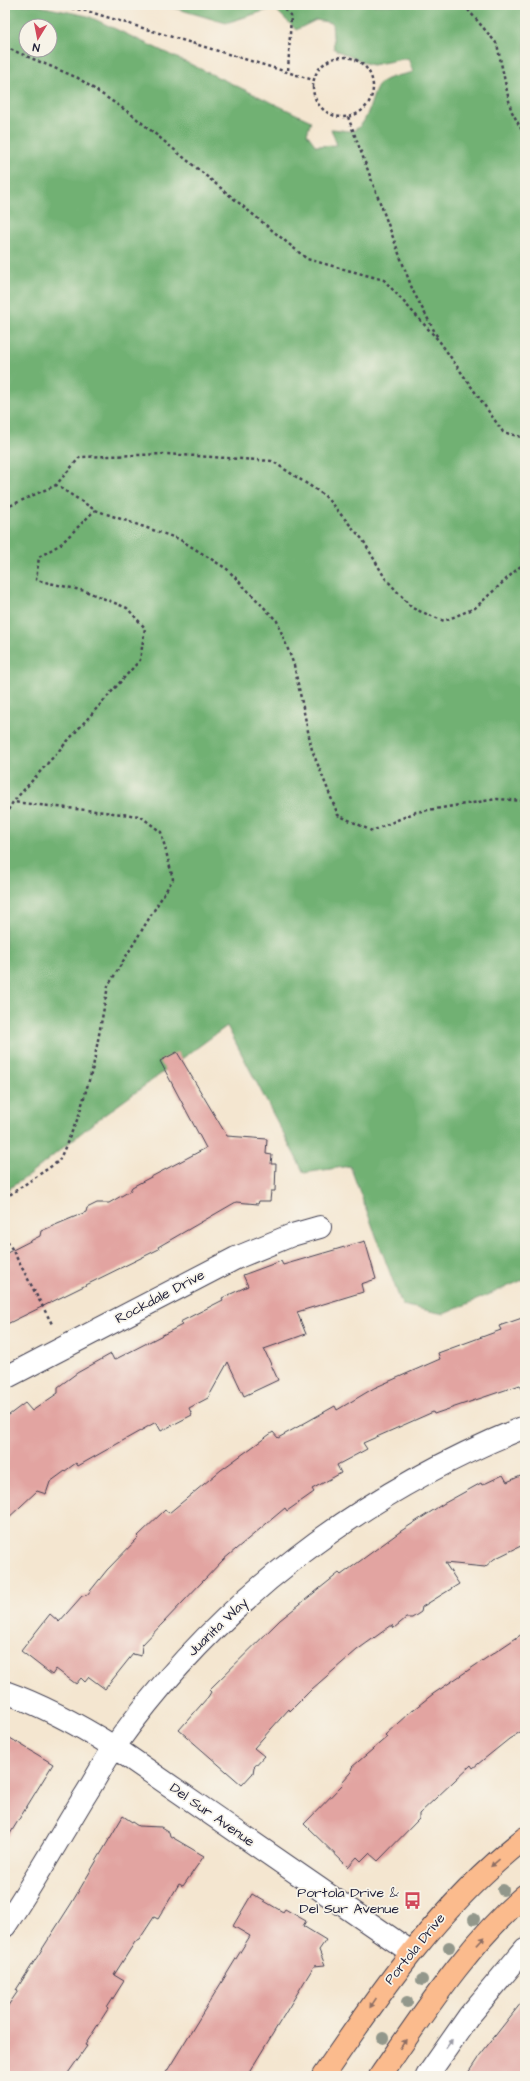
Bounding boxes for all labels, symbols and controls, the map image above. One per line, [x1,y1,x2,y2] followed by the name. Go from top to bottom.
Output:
[18,18,58,58] north arrow
[32,39,41,55] text: N
[112,1265,209,1329] street label: Rockdale Drive
[183,1593,253,1661] street label: Juanita Way
[166,1778,259,1852] street label: Del Sur Avenue
[489,1858,500,1867] one-way arrow
[297,1883,400,1919] place label: Portola Drive & Del Sur Avenue
[402,1891,422,1911] bus stop icon: Portola Drive & Del Sur Avenue
[380,1909,450,1989] street label: Portola Drive
[476,1936,485,1945] one-way arrow
[369,1998,377,2008] one-way arrow
[399,2039,407,2049] one-way arrow
[445,2039,453,2049] one-way arrow

